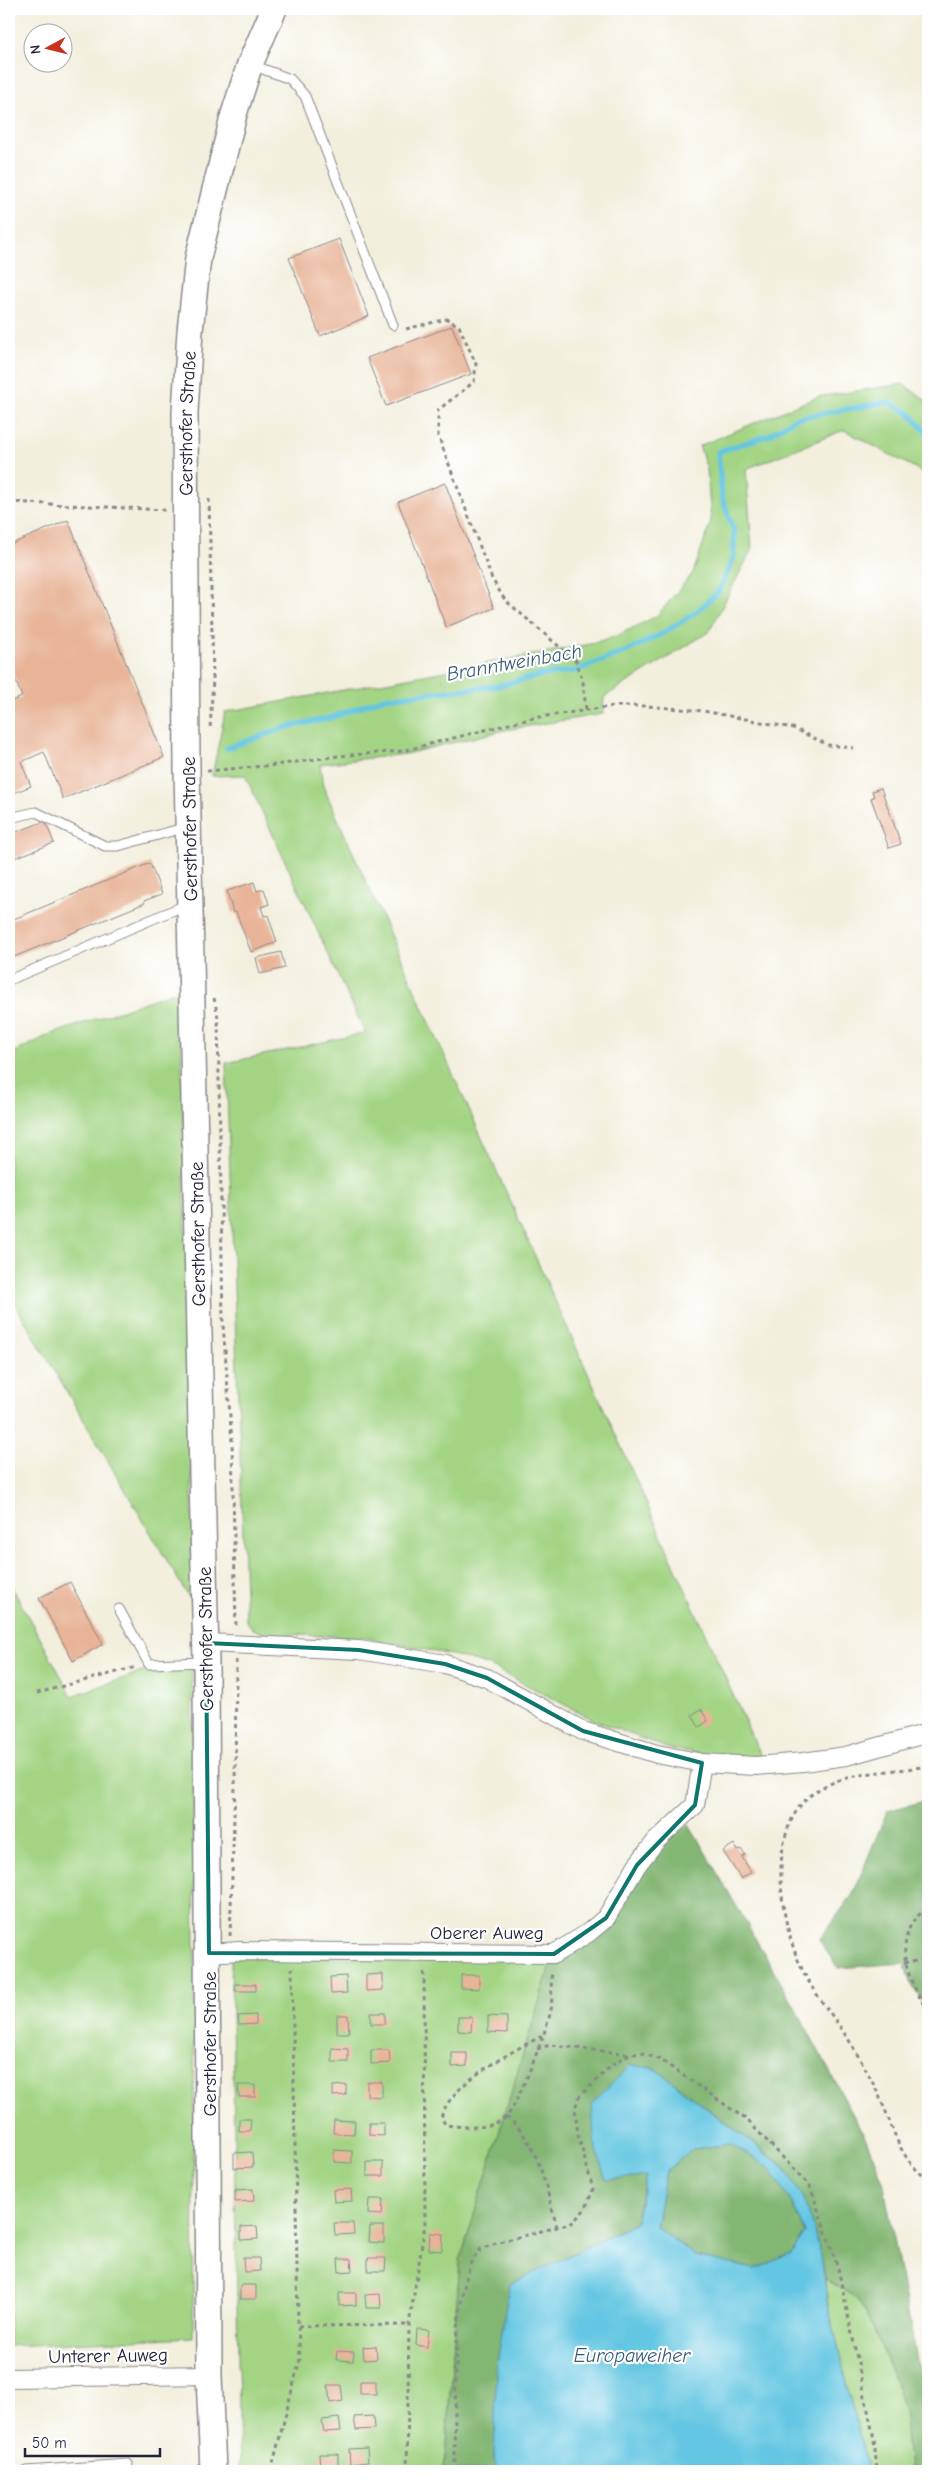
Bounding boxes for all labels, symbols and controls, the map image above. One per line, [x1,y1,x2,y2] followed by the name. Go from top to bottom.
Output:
[22,22,72,72] north arrow
[27,44,45,55] text: N
[175,350,201,496] street label: Gersthofer Straße
[444,639,584,686] water label: Branntweinbach
[178,756,202,902] street label: Gersthofer Straße
[186,1161,210,1307] street label: Gersthofer Straße
[194,1566,218,1712] street label: Gersthofer Straße
[430,1922,544,1944] street label: Oberer Auweg
[199,1972,221,2116] street label: Gersthofer Straße
[48,2344,168,2368] street label: Unterer Auweg
[574,2344,691,2367] water label: Europaweiher
[25,2425,160,2457] scale bar
[32,2434,67,2452] text: 50 m

